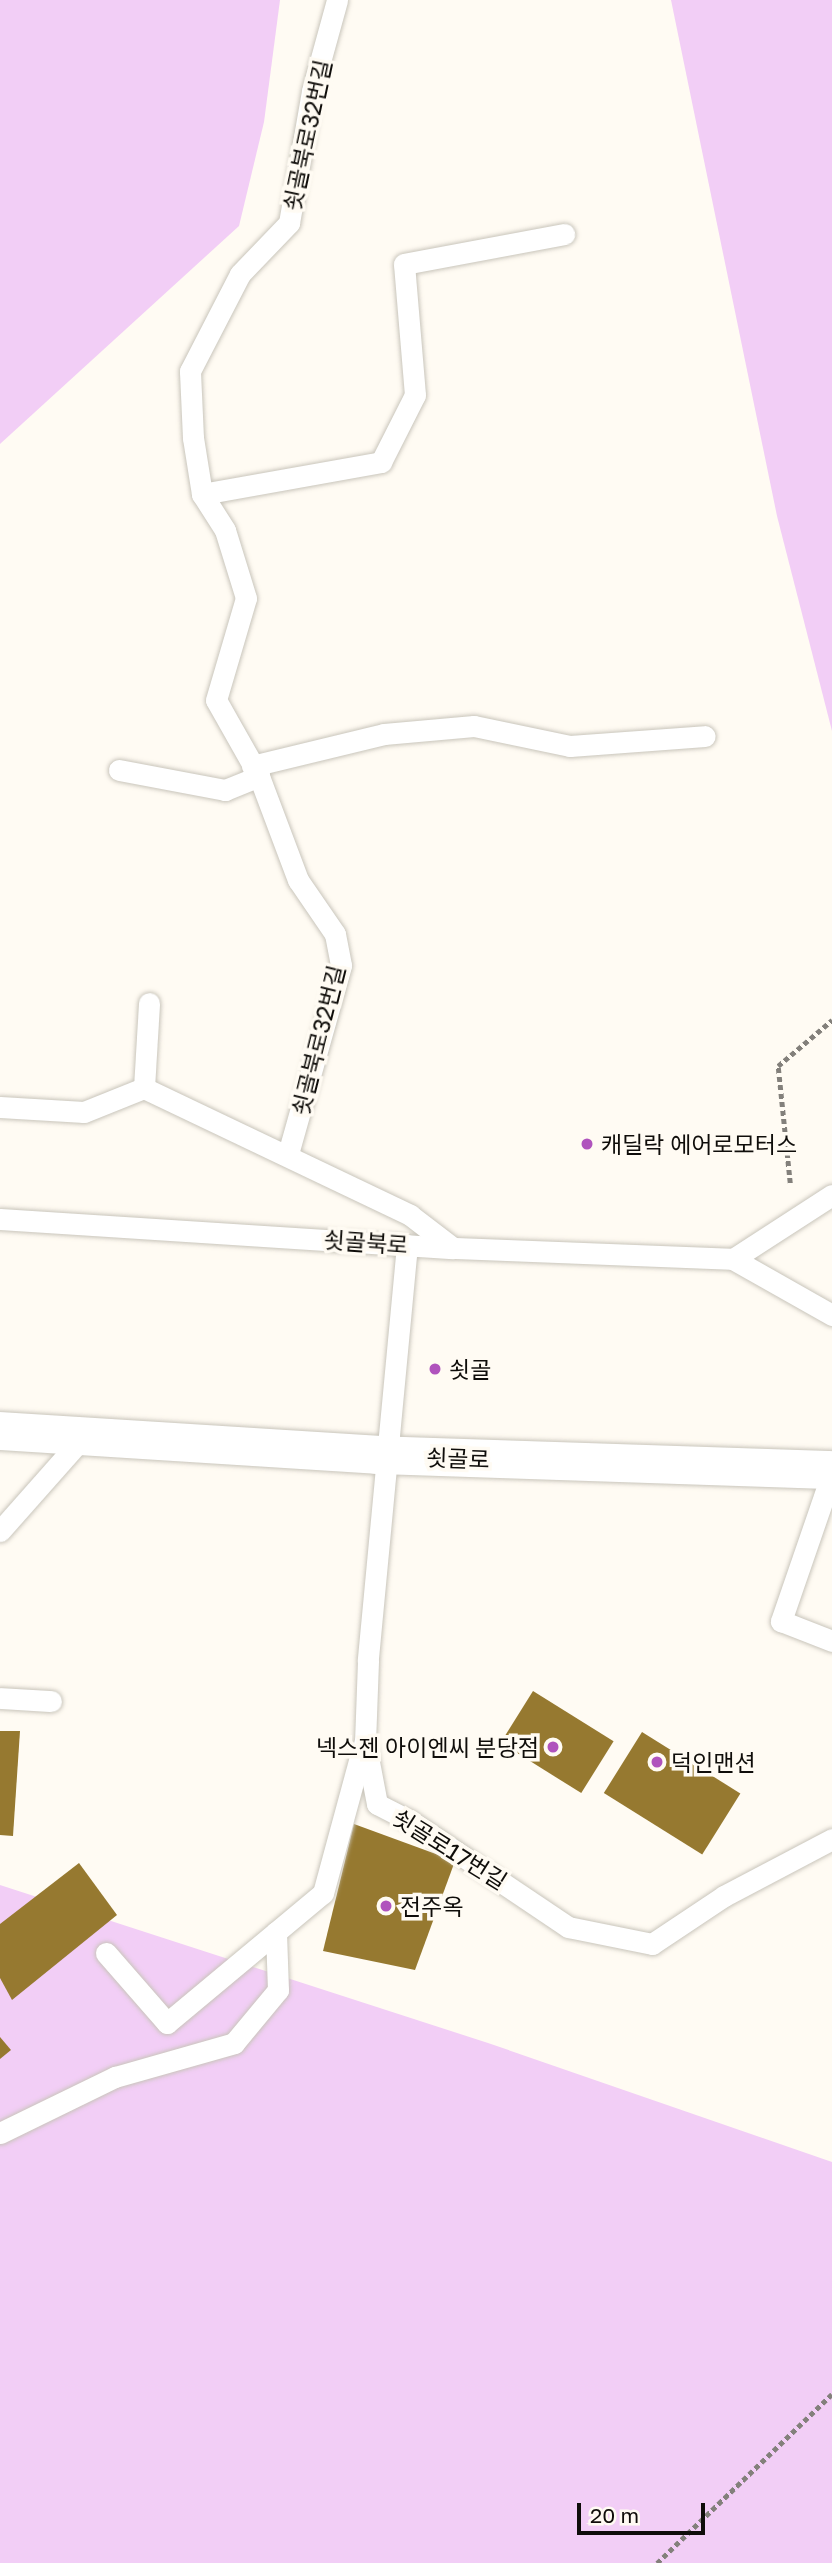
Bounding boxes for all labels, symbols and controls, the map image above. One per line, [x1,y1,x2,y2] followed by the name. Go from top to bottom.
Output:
[278,57,336,213] street label: 쇳골북로32번길
[286,962,350,1118] street label: 쇳골북로32번길
[601,1130,797,1158] place label: 캐딜락 에어로모터스
[579,1136,595,1152] marker: 캐딜락 에어로모터스
[323,1225,409,1259] street label: 쇳골북로
[449,1355,491,1383] place label: 쇳골
[427,1361,443,1377] marker: 쇳골
[426,1443,490,1473] street label: 쇳골로
[316,1733,539,1761] place label: 넥스젠 아이엔씨 분당점
[545,1739,561,1755] marker: 넥스젠 아이엔씨 분당점
[671,1748,756,1776] place label: 덕인맨션
[649,1754,665,1770] marker: 덕인맨션
[388,1803,512,1895] street label: 쇳골로17번길
[400,1892,463,1920] place label: 전주옥
[378,1898,394,1914] marker: 전주옥
[580,2490,708,2534] scale bar
[590,2502,639,2528] text: 20 m

